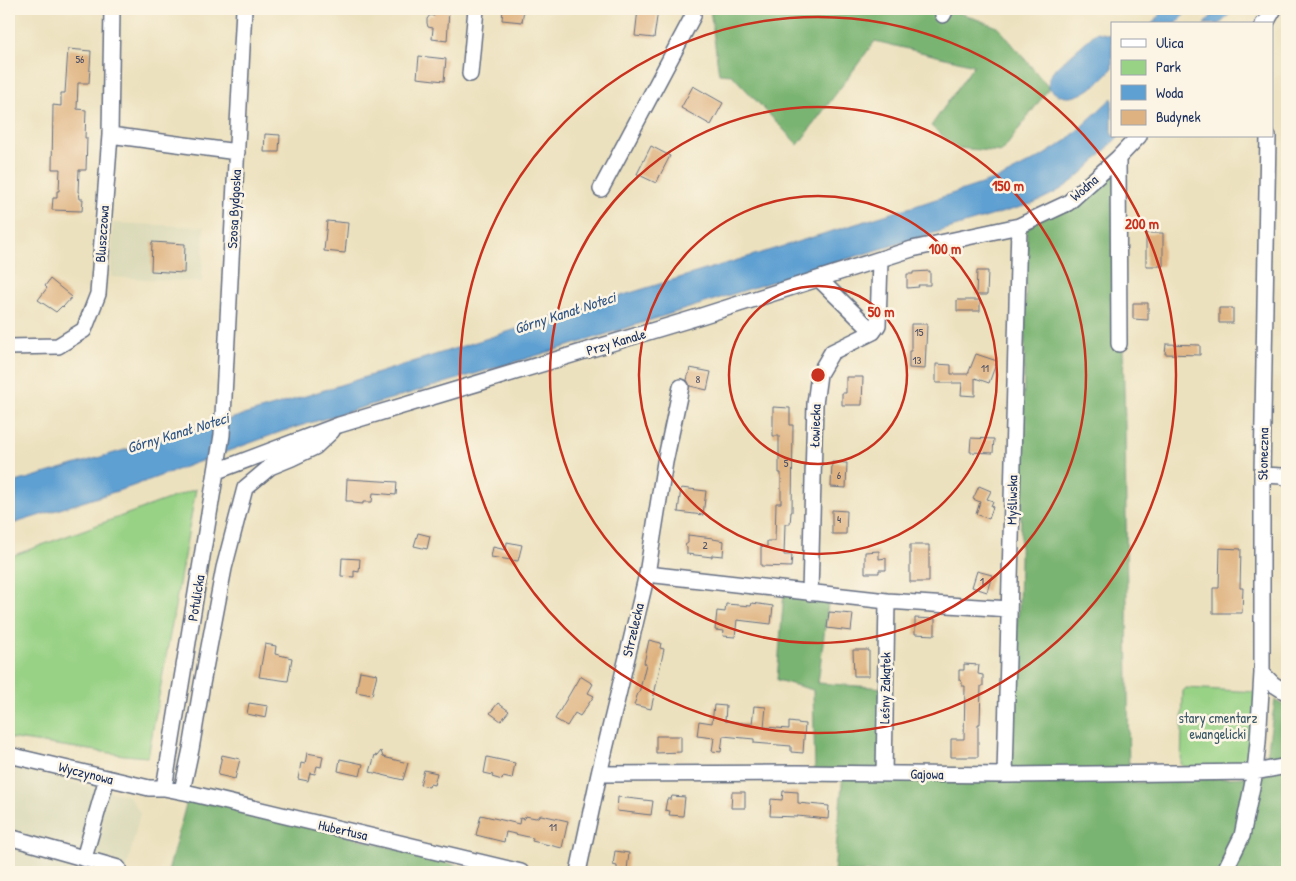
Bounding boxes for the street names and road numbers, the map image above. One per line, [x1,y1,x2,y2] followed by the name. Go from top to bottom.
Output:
[222,168,246,249] street label: Szosa Bydgoska
[1066,170,1102,205] street label: Wodna
[90,204,113,263] street label: Bluszczowa
[584,323,649,361] street label: Przy Kanale
[804,403,825,448] street label: Łowiecka
[1253,427,1272,480] street label: Słoneczna
[1002,474,1022,525] street label: Myśliwska
[182,573,209,622] street label: Potulicka
[617,601,648,658] street label: Strzelecka
[874,652,896,724] street label: Leśny Zakątek
[56,757,116,790] street label: Wyczynowa
[910,764,944,784] street label: Gajowa
[317,815,370,845] street label: Hubertusa

